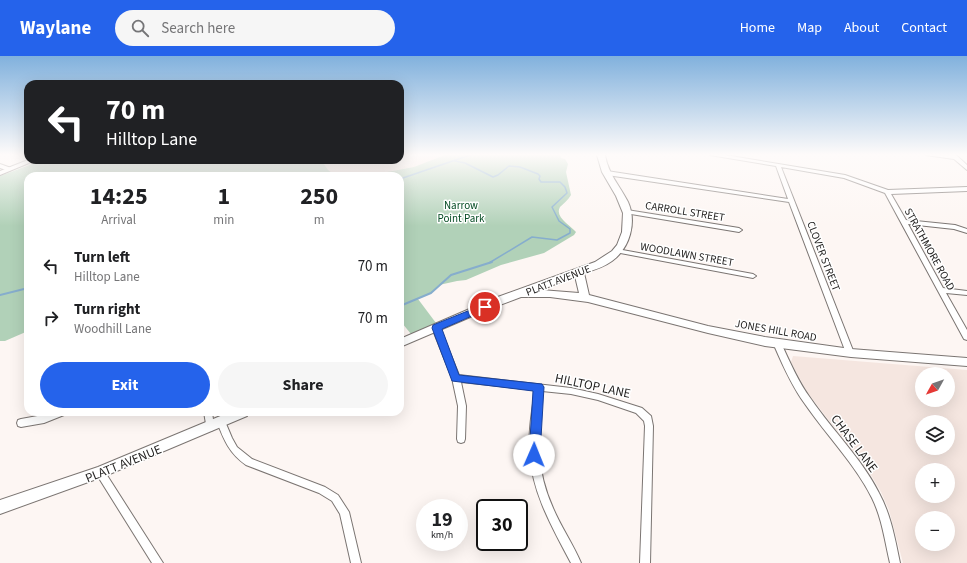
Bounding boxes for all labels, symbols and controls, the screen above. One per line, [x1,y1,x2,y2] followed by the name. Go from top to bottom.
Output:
[115,10,395,46] search box
[20,15,91,42] text: Waylane
[129,17,151,39] icon: search
[161,18,235,39] text: Search here
[740,18,775,38] text: Home
[797,18,822,38] text: Map
[844,18,879,38] text: About
[901,18,947,38] text: Contact
[106,90,165,130] text: 70 m
[40,96,92,148] icon: left
[106,127,197,152] text: Hilltop Lane
[90,179,148,214] text: 14:25
[218,179,230,214] text: 1
[300,179,338,214] text: 250
[437,198,485,226] park label: Narrow Point Park
[644,198,726,225] street label: CARROLL STREET
[901,205,959,293] street label: STRATHMORE ROAD
[101,211,136,229] text: Arrival
[213,211,234,229] text: min
[314,211,325,229] text: m
[803,219,844,293] street label: CLOVER STREET
[639,239,735,270] street label: WOODLAWN STREET
[74,247,130,268] text: Turn left
[40,255,62,277] icon: left
[358,256,388,277] text: 70 m
[524,261,593,300] street label: PLATT AVENUE
[74,268,140,286] text: Hilltop Lane
[468,290,502,324] pin
[474,296,496,318] icon: arrive
[74,299,140,320] text: Turn right
[40,307,62,329] icon: right
[358,308,388,329] text: 70 m
[734,316,818,345] street label: JONES HILL ROAD
[74,320,151,338] text: Woodhill Lane
[40,362,210,408] button: Exit
[218,362,388,408] button: Share
[915,367,955,407] north arrow
[915,367,955,551] map controls
[553,369,632,403] street label: HILLTOP LANE
[827,411,882,476] street label: CHASE LANE
[915,415,955,455] button: layers
[513,434,555,476] position arrow
[83,440,164,487] street label: PLATT AVENUE
[915,463,955,503] button: +
[476,499,528,551] speed limit sign: 30
[431,506,453,534] text: 19
[915,511,955,551] button: −
[431,528,453,542] text: km/h

